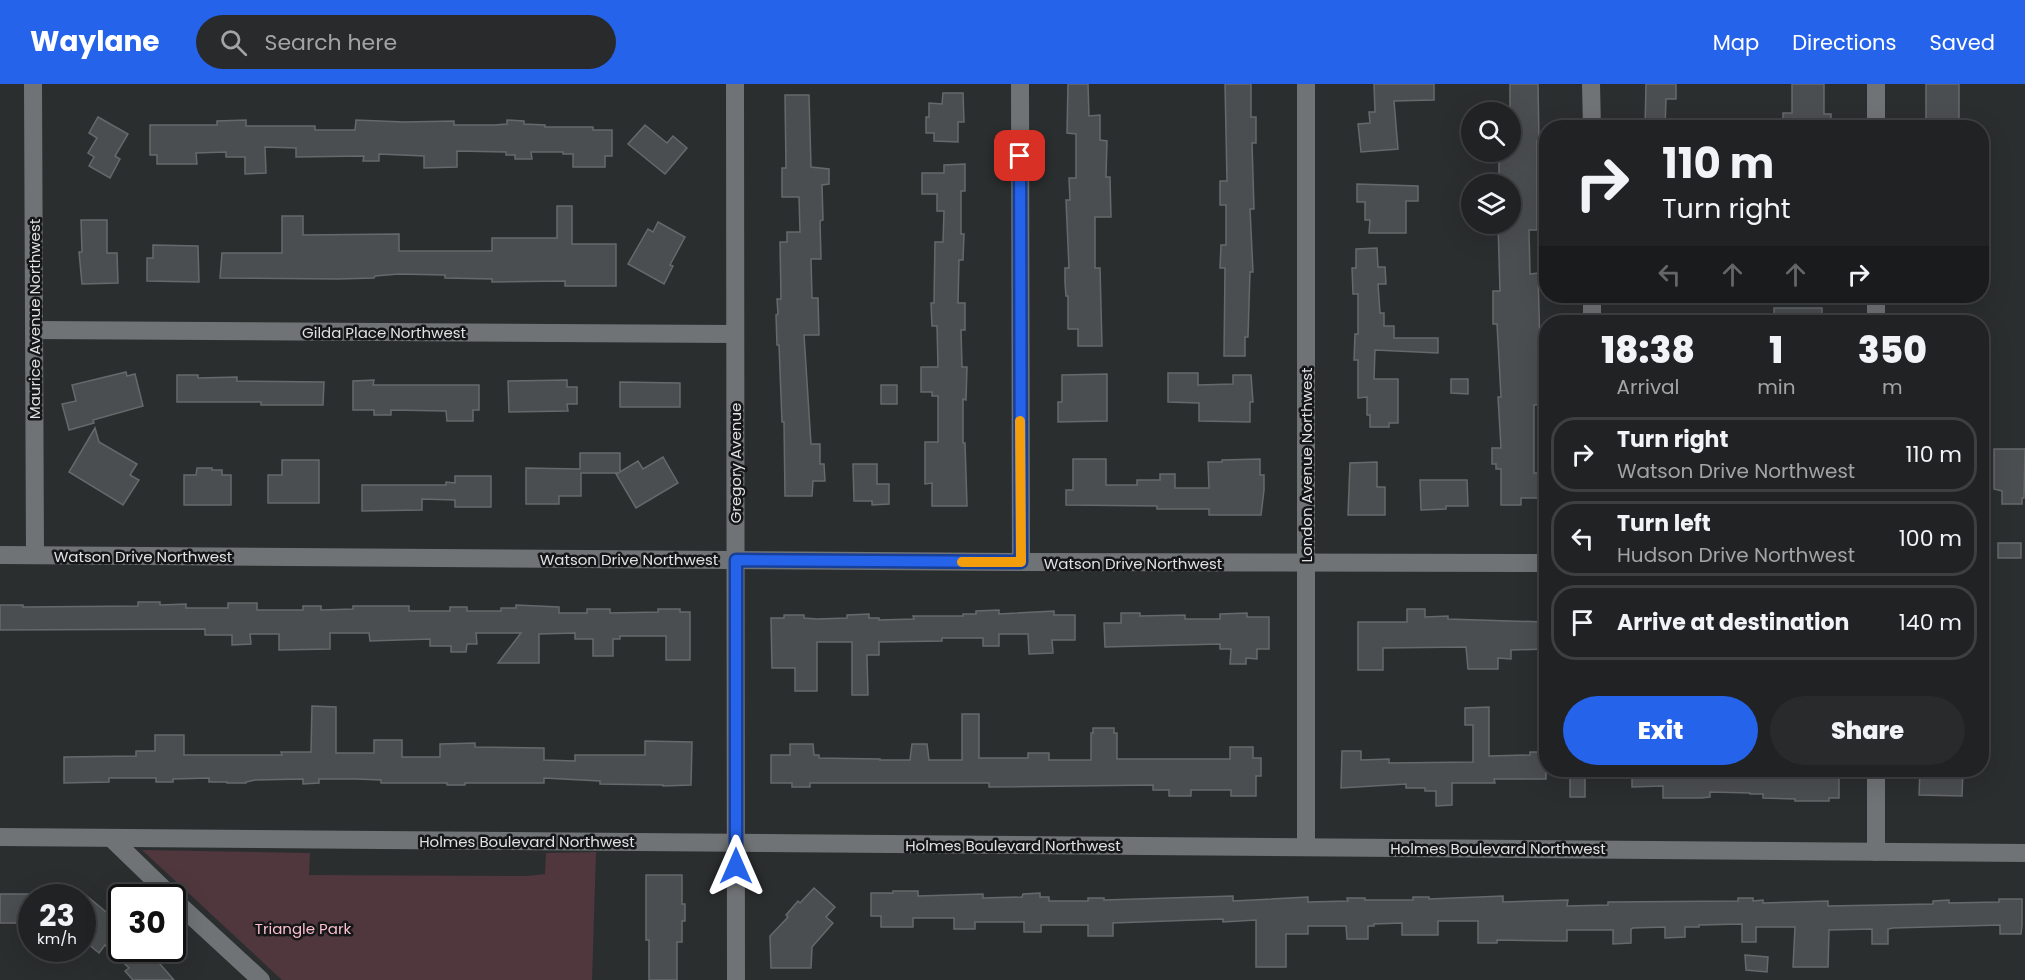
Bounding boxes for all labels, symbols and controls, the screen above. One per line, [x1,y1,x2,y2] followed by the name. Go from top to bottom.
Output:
[196,15,616,69] search box
[30,22,160,61] text: Waylane
[217,26,250,59] icon: search
[265,27,397,58] text: Search here
[1713,28,1759,57] text: Map
[1792,28,1896,57] text: Directions
[1929,28,1995,57] text: Saved
[1461,102,1521,234] map controls
[1461,102,1521,162] button: search
[994,130,1045,181] pin
[1662,134,1774,193] text: 110 m
[1003,139,1036,172] icon: arrive
[1563,144,1641,222] icon: right
[1461,174,1521,234] button: layers
[1662,190,1791,227] text: Turn right
[24,219,45,419] street label: Maurice Avenue Northwest
[1653,258,1686,291] icon: left
[1716,258,1749,291] icon: ahead
[1779,258,1812,291] icon: ahead
[1842,258,1875,291] icon: right
[302,322,466,343] street label: Gilda Place Northwest
[1601,325,1695,376] text: 18:38
[1769,325,1783,376] text: 1
[1858,325,1927,376] text: 350
[1296,367,1317,563] street label: London Avenue Northwest
[1617,373,1680,401] text: Arrival
[1757,373,1795,401] text: min
[1882,373,1903,401] text: m
[725,403,746,523] street label: Gregory Avenue
[1617,424,1728,455] text: Turn right
[1566,438,1599,471] icon: right
[1906,439,1962,470] text: 110 m
[1617,457,1855,485] text: Watson Drive Northwest
[1617,508,1711,539] text: Turn left
[1566,522,1599,555] icon: left
[1899,523,1962,554] text: 100 m
[1617,541,1855,569] text: Hudson Drive Northwest
[54,546,232,567] street label: Watson Drive Northwest
[540,549,718,570] street label: Watson Drive Northwest
[1044,553,1222,574] street label: Watson Drive Northwest
[1566,606,1599,639] icon: arrive
[1617,607,1849,638] text: Arrive at destination
[1899,607,1962,638] text: 140 m
[1563,696,1758,765] button: Exit
[1770,696,1965,765] button: Share
[419,831,635,852] street label: Holmes Boulevard Northwest
[704,834,768,898] position arrow
[905,835,1121,856] street label: Holmes Boulevard Northwest
[1390,838,1606,859] street label: Holmes Boulevard Northwest
[108,884,186,962] speed limit sign: 30
[39,894,75,937] text: 23
[255,918,351,939] park label: Triangle Park
[37,928,77,949] text: km/h

